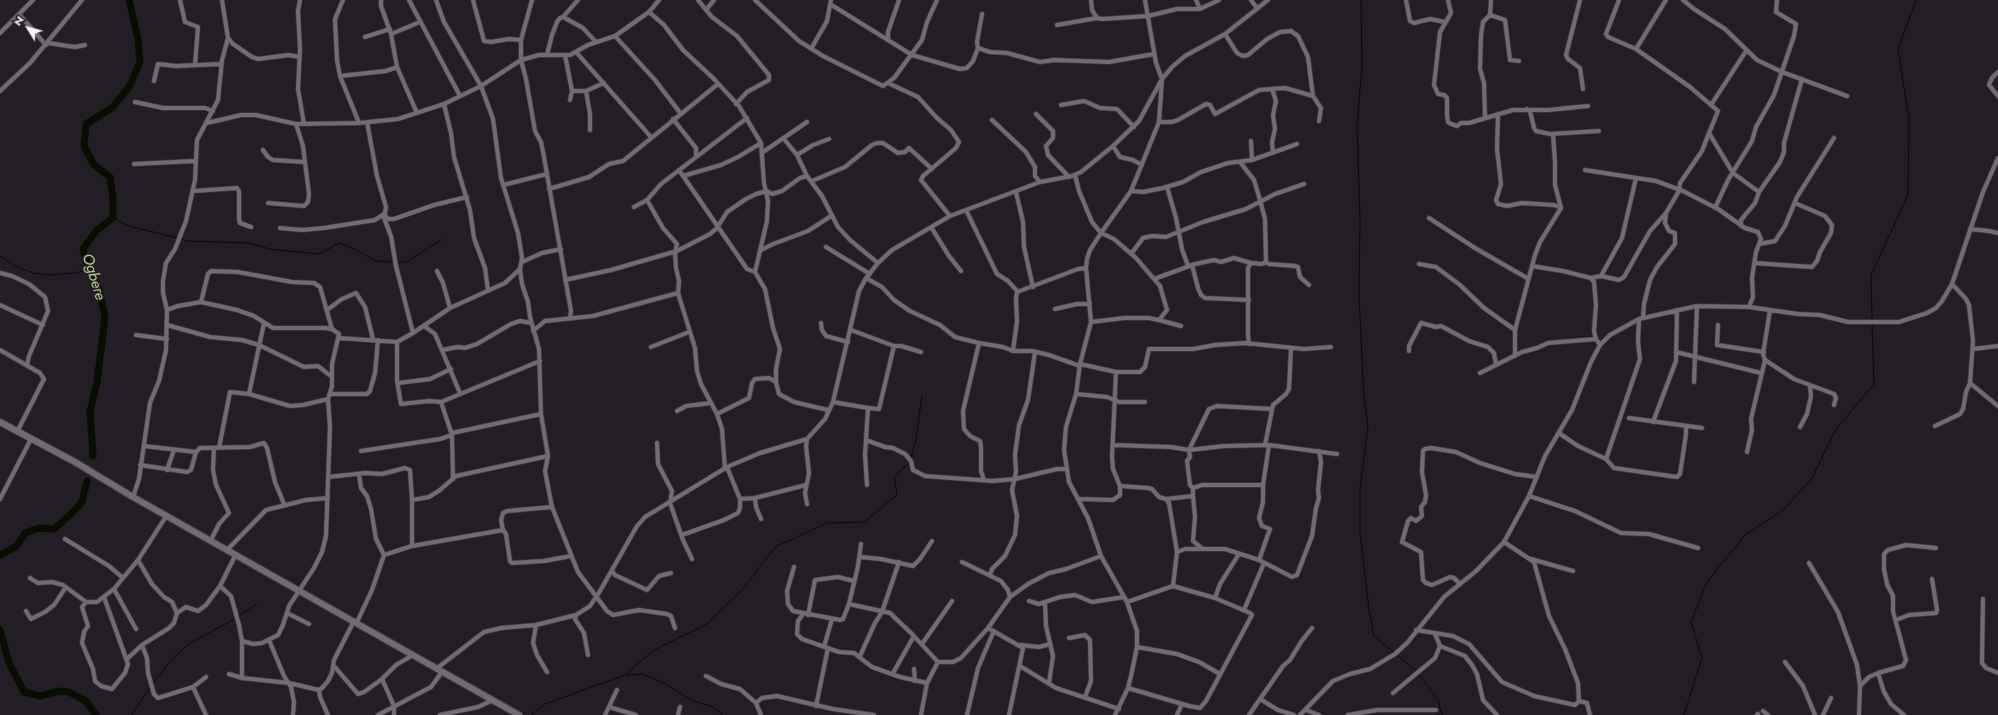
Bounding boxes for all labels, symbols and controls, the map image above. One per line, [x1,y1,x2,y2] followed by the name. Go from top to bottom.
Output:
[8,8,48,48] north arrow
[9,12,27,29] text: N
[77,251,109,303] water label: Ogbere

